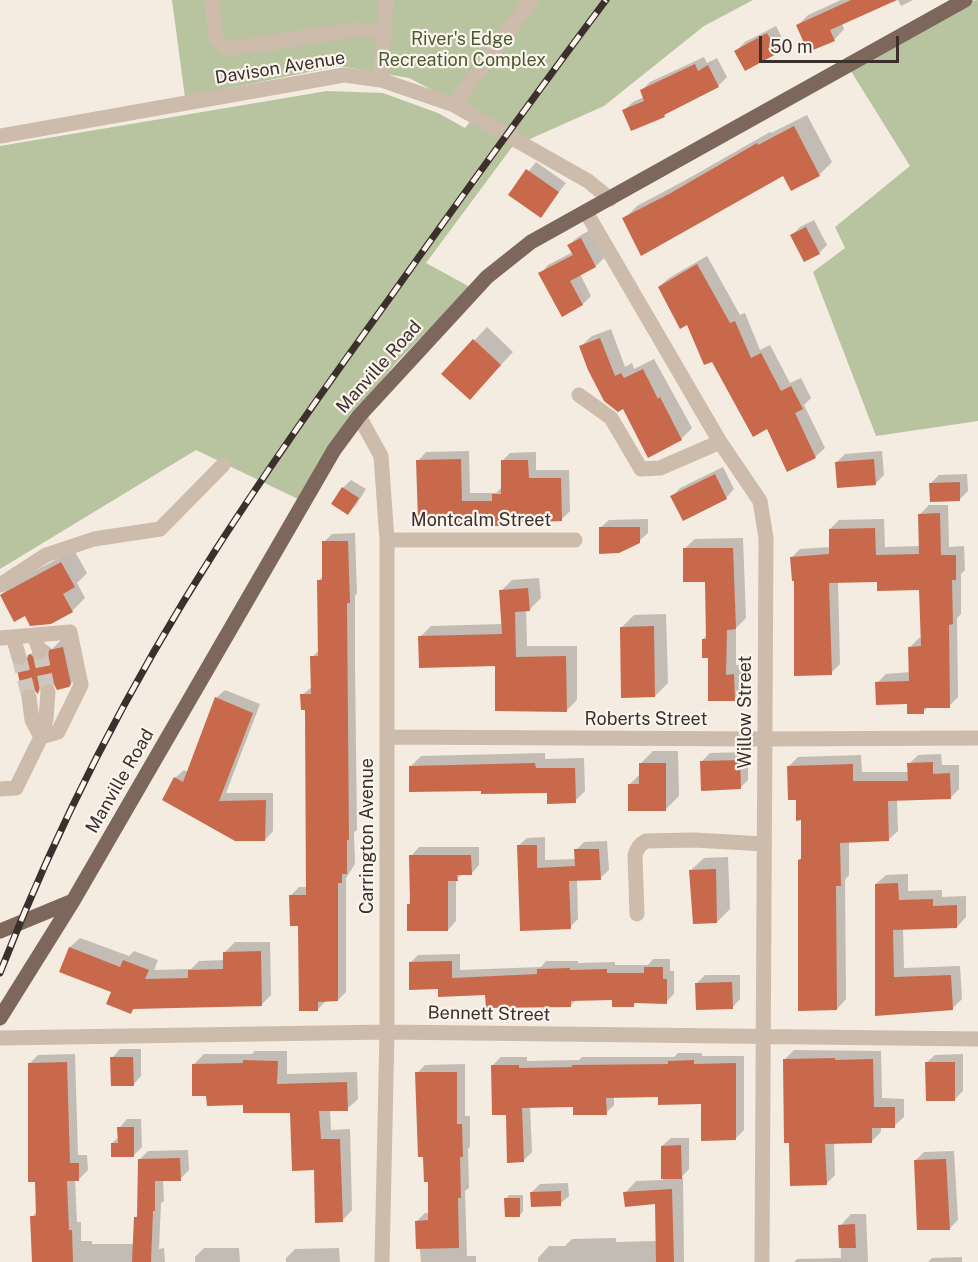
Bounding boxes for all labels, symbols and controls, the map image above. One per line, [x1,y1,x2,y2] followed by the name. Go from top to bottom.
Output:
[762,24,902,62] scale bar
[378,28,546,70] park label: River's Edge Recreation Complex
[770,36,813,57] text: 50 m
[213,47,347,89] street label: Davison Avenue
[332,316,426,418] street label: Manville Road
[411,509,551,531] street label: Montcalm Street
[734,656,756,768] street label: Willow Street
[585,708,707,730] street label: Roberts Street
[81,725,159,837] street label: Manville Road
[356,758,378,914] street label: Carrington Avenue
[427,1002,551,1026] street label: Bennett Street

